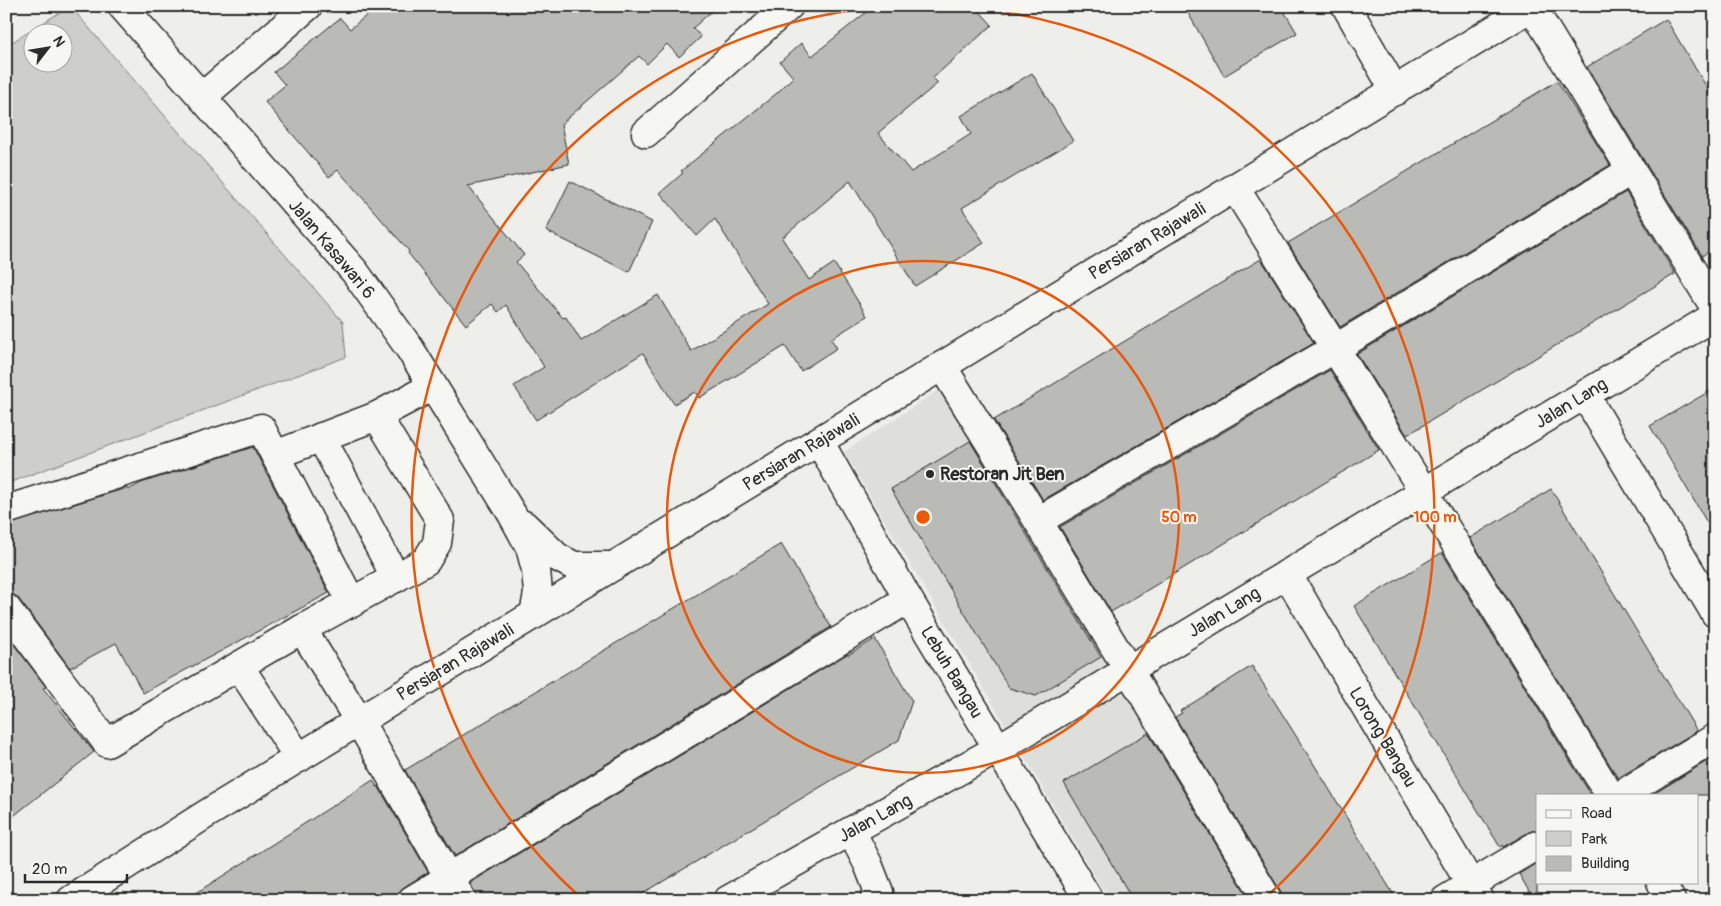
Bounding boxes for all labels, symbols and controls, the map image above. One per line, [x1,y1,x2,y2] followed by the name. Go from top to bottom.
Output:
[22,22,72,72] north arrow
[49,33,68,50] text: N
[283,195,380,304] street label: Jalan Kasawari 6
[1085,197,1210,285] street label: Persiaran Rajawali
[1531,373,1612,434] street label: Jalan Lang
[739,408,864,496] street label: Persiaran Rajawali
[940,463,1065,486] place label: Restoran Jit Ben
[924,468,936,480] marker: Restoran Jit Ben
[914,508,932,526] centre of rings
[1162,508,1196,527] text: 50 m
[1414,508,1456,527] text: 100 m
[1184,582,1265,643] street label: Jalan Lang
[393,618,518,706] street label: Persiaran Rajawali
[915,622,988,723] street label: Lebuh Bangau
[1344,683,1421,792] street label: Lorong Bangau
[834,789,916,848] street label: Jalan Lang
[1536,794,1698,884] legend
[1581,804,1612,823] text: Road
[1581,830,1608,849] text: Park
[25,851,128,883] scale bar
[1581,854,1629,873] text: Building
[32,860,67,879] text: 20 m

